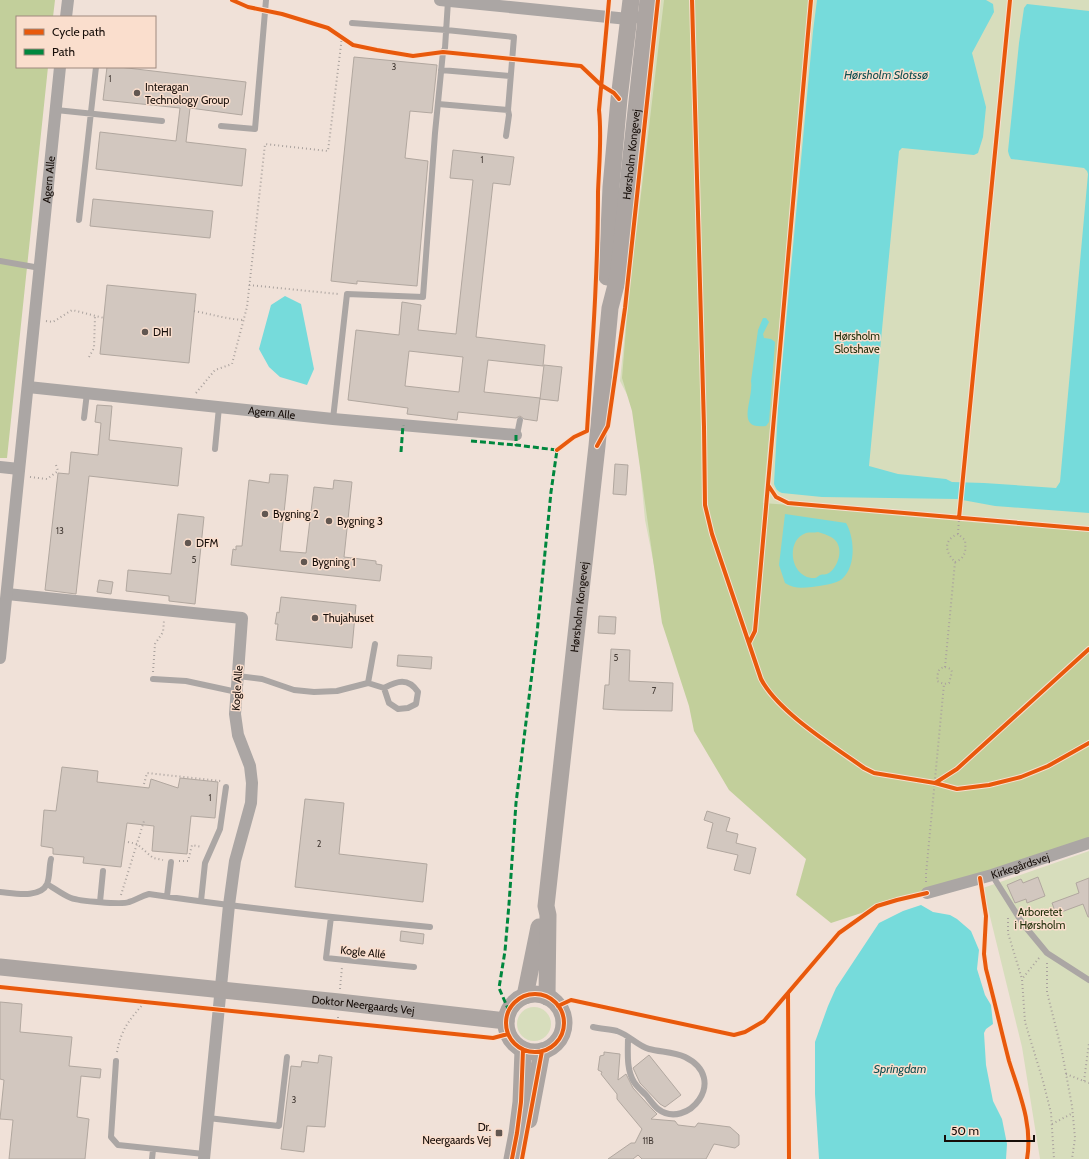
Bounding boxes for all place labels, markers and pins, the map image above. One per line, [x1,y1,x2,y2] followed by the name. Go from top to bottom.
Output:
[145,80,229,107] place label: Interagan Technology Group
[132,88,142,98] marker: Interagan Technology Group
[153,325,172,339] place label: DHI
[140,327,150,337] marker: DHI
[273,507,319,521] place label: Bygning 2
[260,509,270,519] marker: Bygning 2
[337,514,383,528] place label: Bygning 3
[324,516,334,526] marker: Bygning 3
[196,536,219,550] place label: DFM
[183,538,193,548] marker: DFM
[312,555,355,569] place label: Bygning 1
[299,557,309,567] marker: Bygning 1
[323,611,374,625] place label: Thujahuset
[310,613,320,623] marker: Thujahuset
[422,1120,491,1147] place label: Dr. Neergaards Vej
[494,1128,504,1138] marker: Dr. Neergaards Vej

